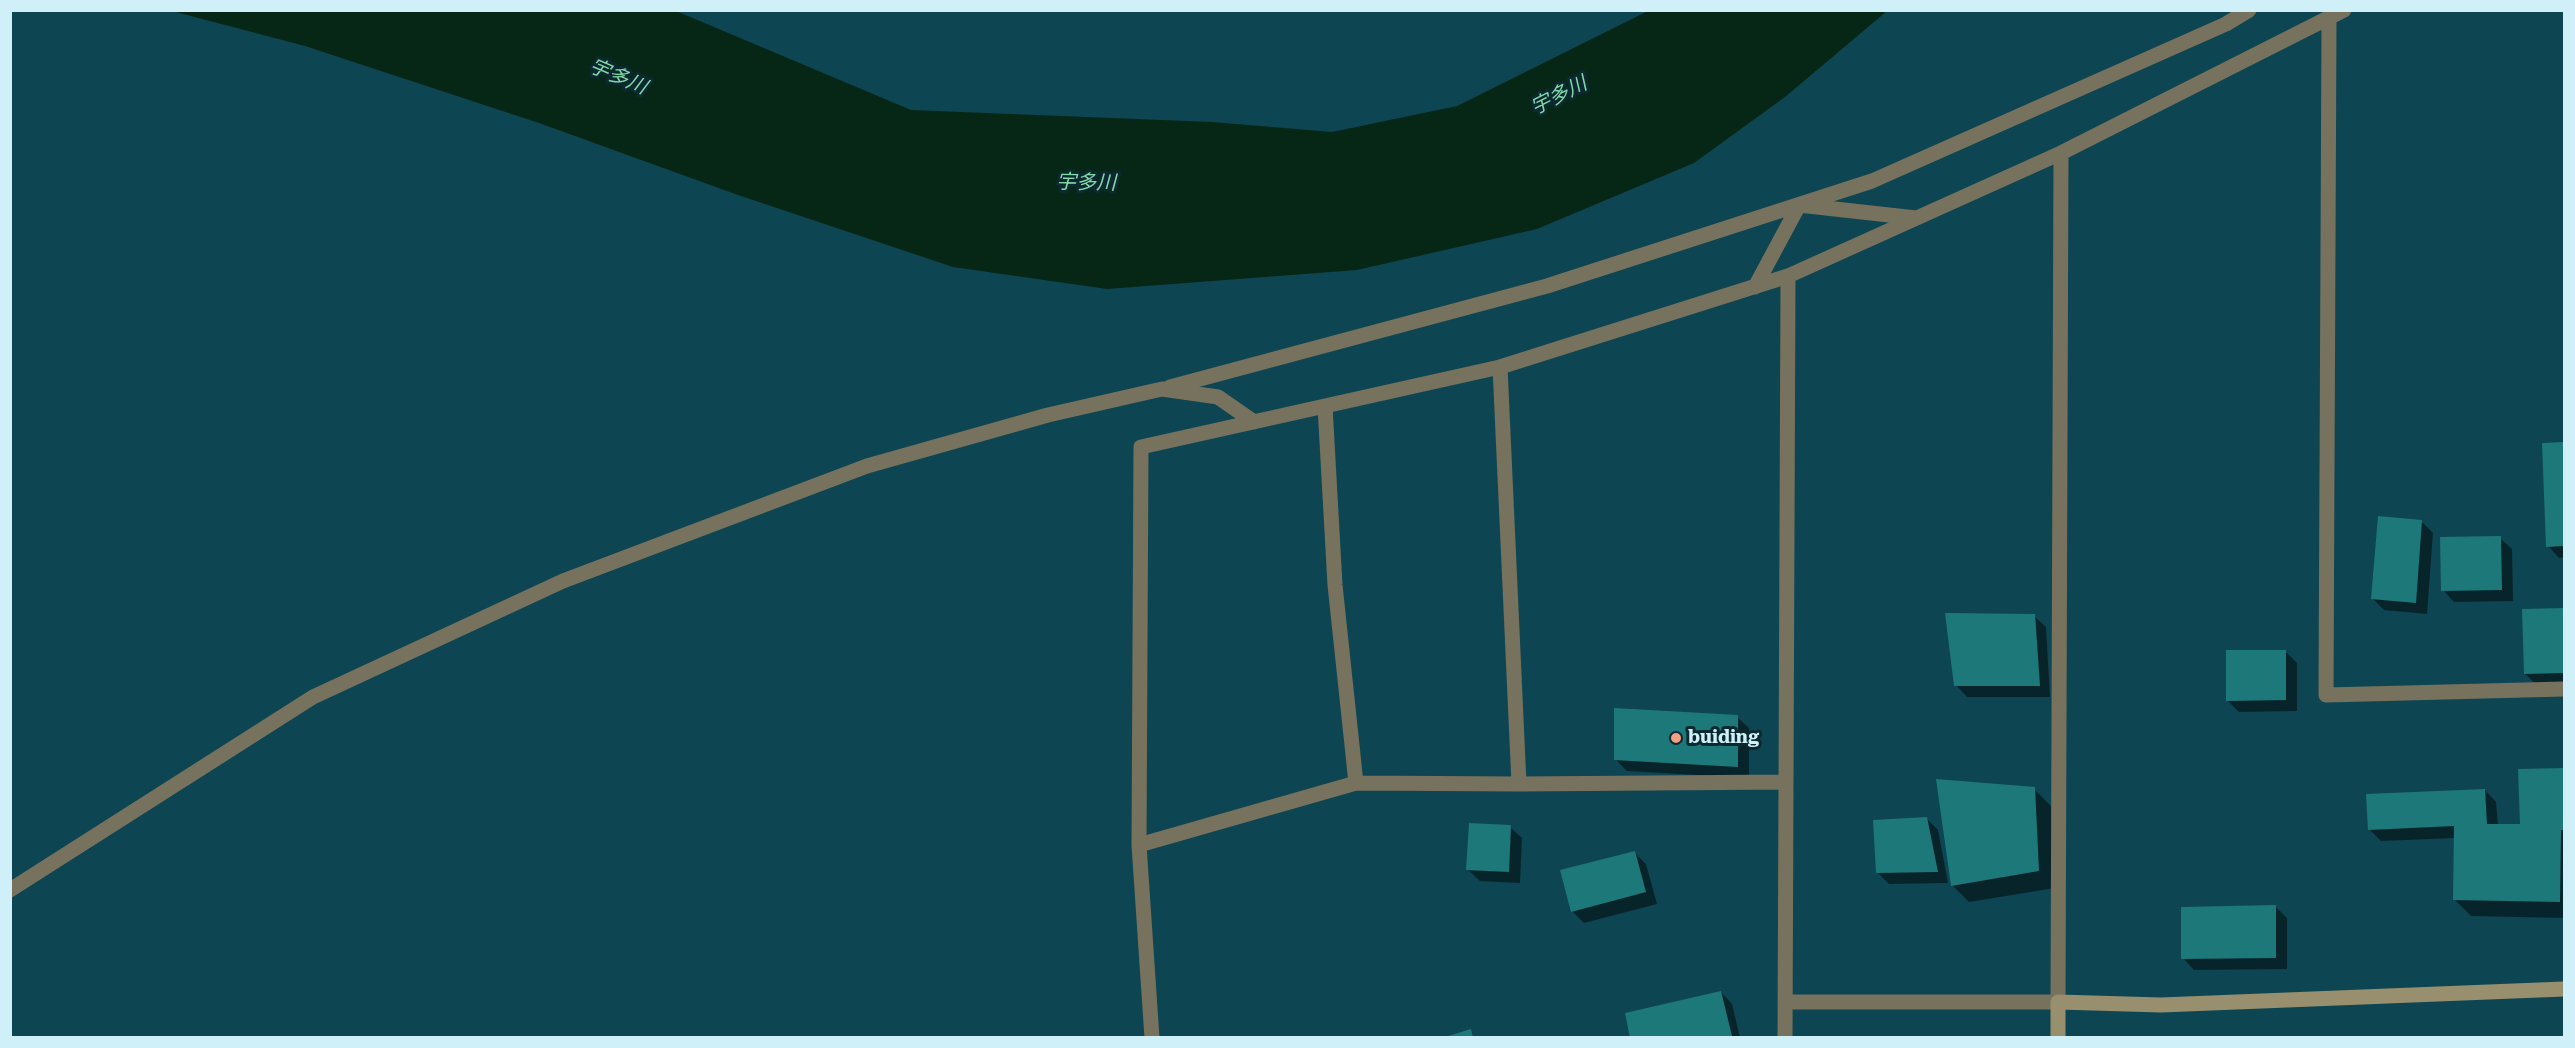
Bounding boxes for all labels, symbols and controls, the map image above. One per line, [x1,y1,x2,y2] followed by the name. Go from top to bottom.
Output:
[586,54,650,100] water label: 宇多川
[1527,72,1591,120] water label: 宇多川
[1056,170,1116,196] water label: 宇多川
[1688,727,1759,749] place label: buiding
[1669,731,1683,745] marker: buiding

